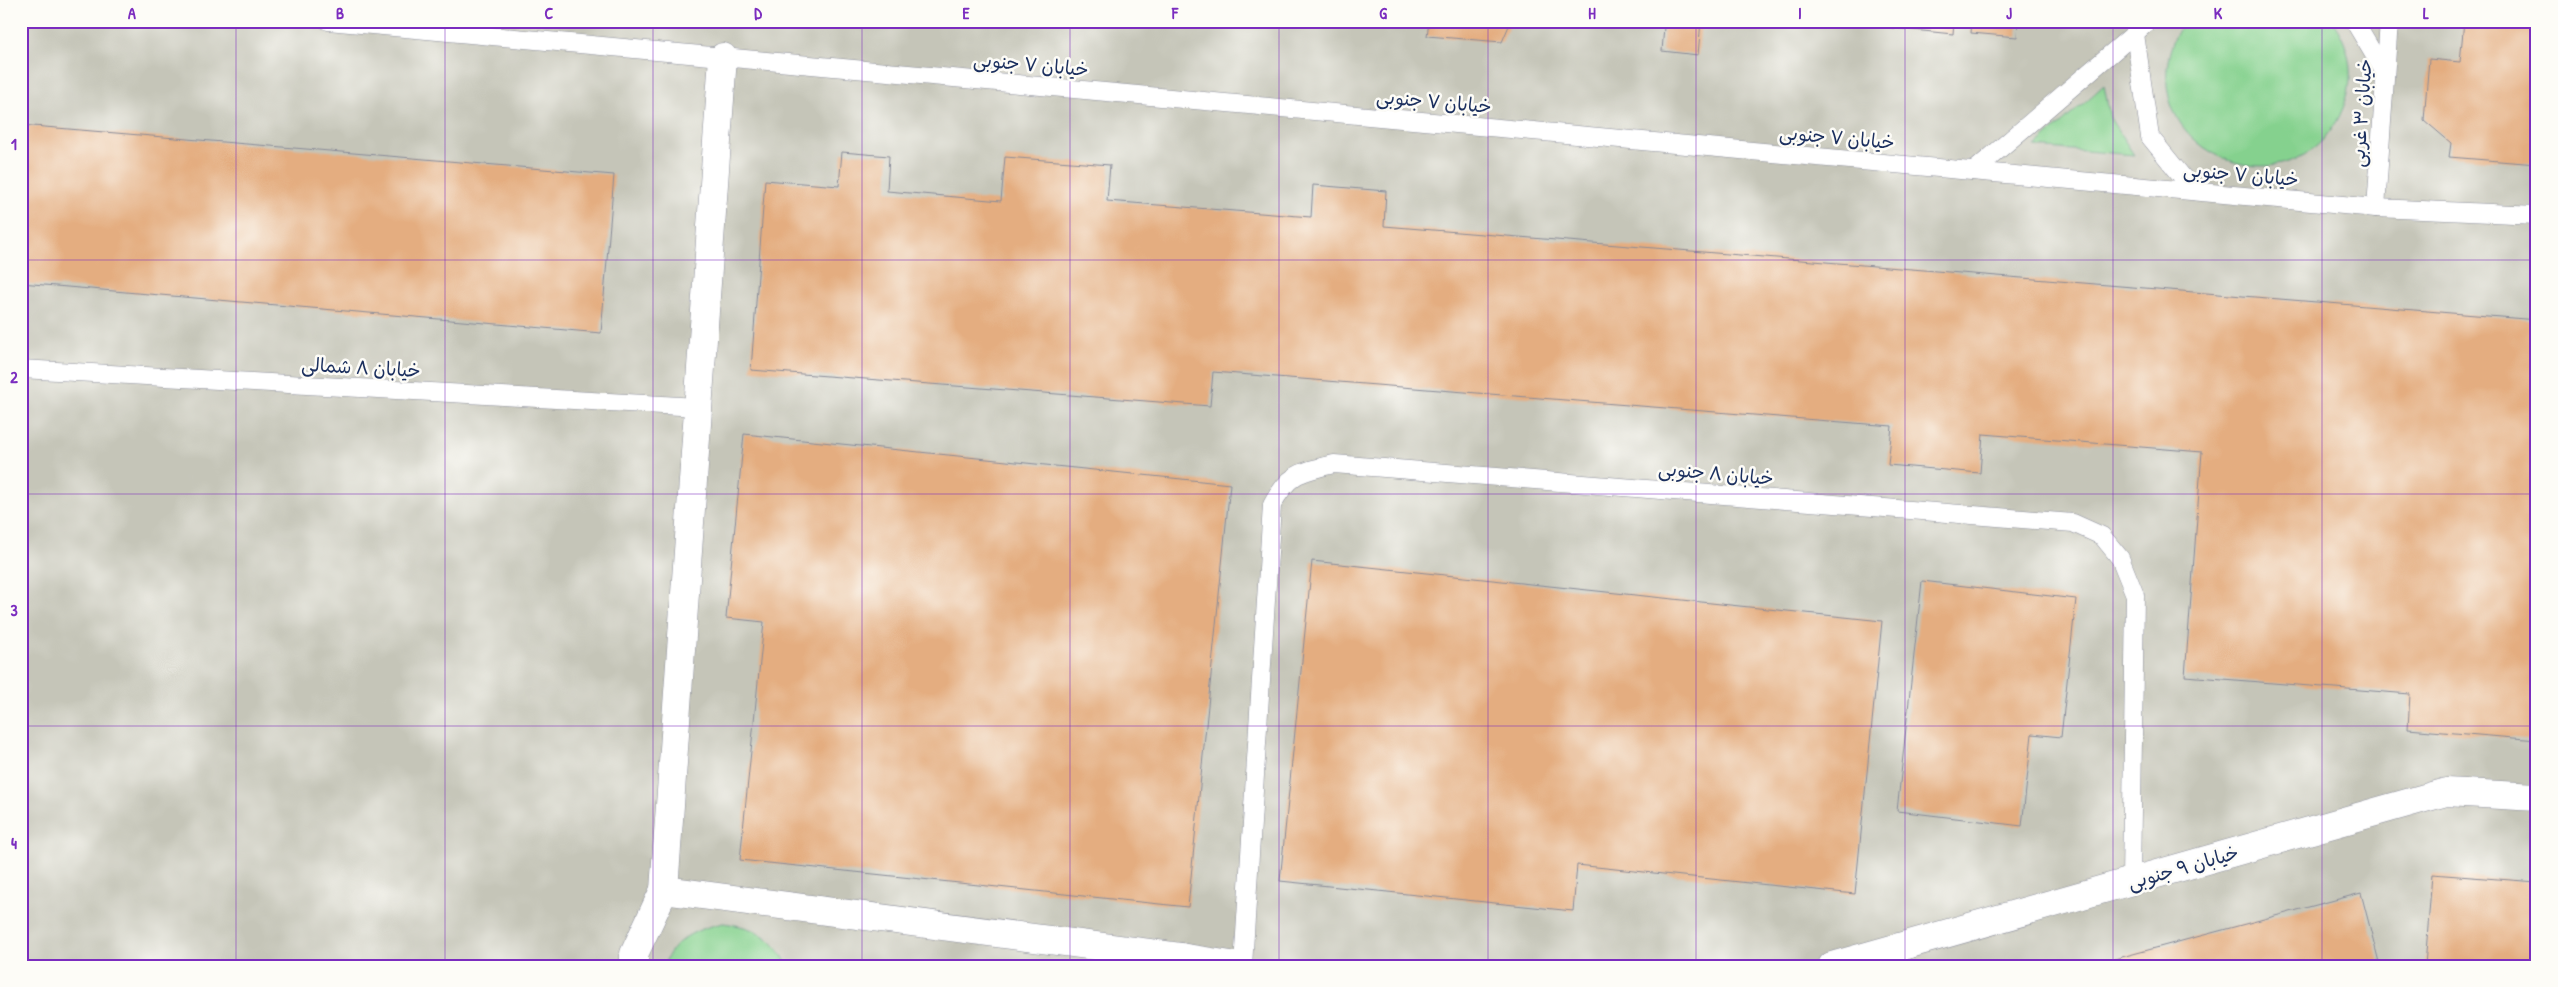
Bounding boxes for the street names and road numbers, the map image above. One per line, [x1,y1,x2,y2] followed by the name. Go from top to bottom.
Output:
[972,46,1090,82] street label: خیابان ۷ جنوبی
[2344,58,2378,168] street label: خیابان ۳ غربی
[1375,83,1493,119] street label: خیابان ۷ جنوبی
[1778,119,1896,155] street label: خیابان ۷ جنوبی
[2182,156,2300,192] street label: خیابان ۷ جنوبی
[301,351,421,383] street label: خیابان ۸ شمالی
[1657,455,1775,491] street label: خیابان ۸ جنوبی
[2125,839,2241,895] street label: خیابان ۹ جنوبی

